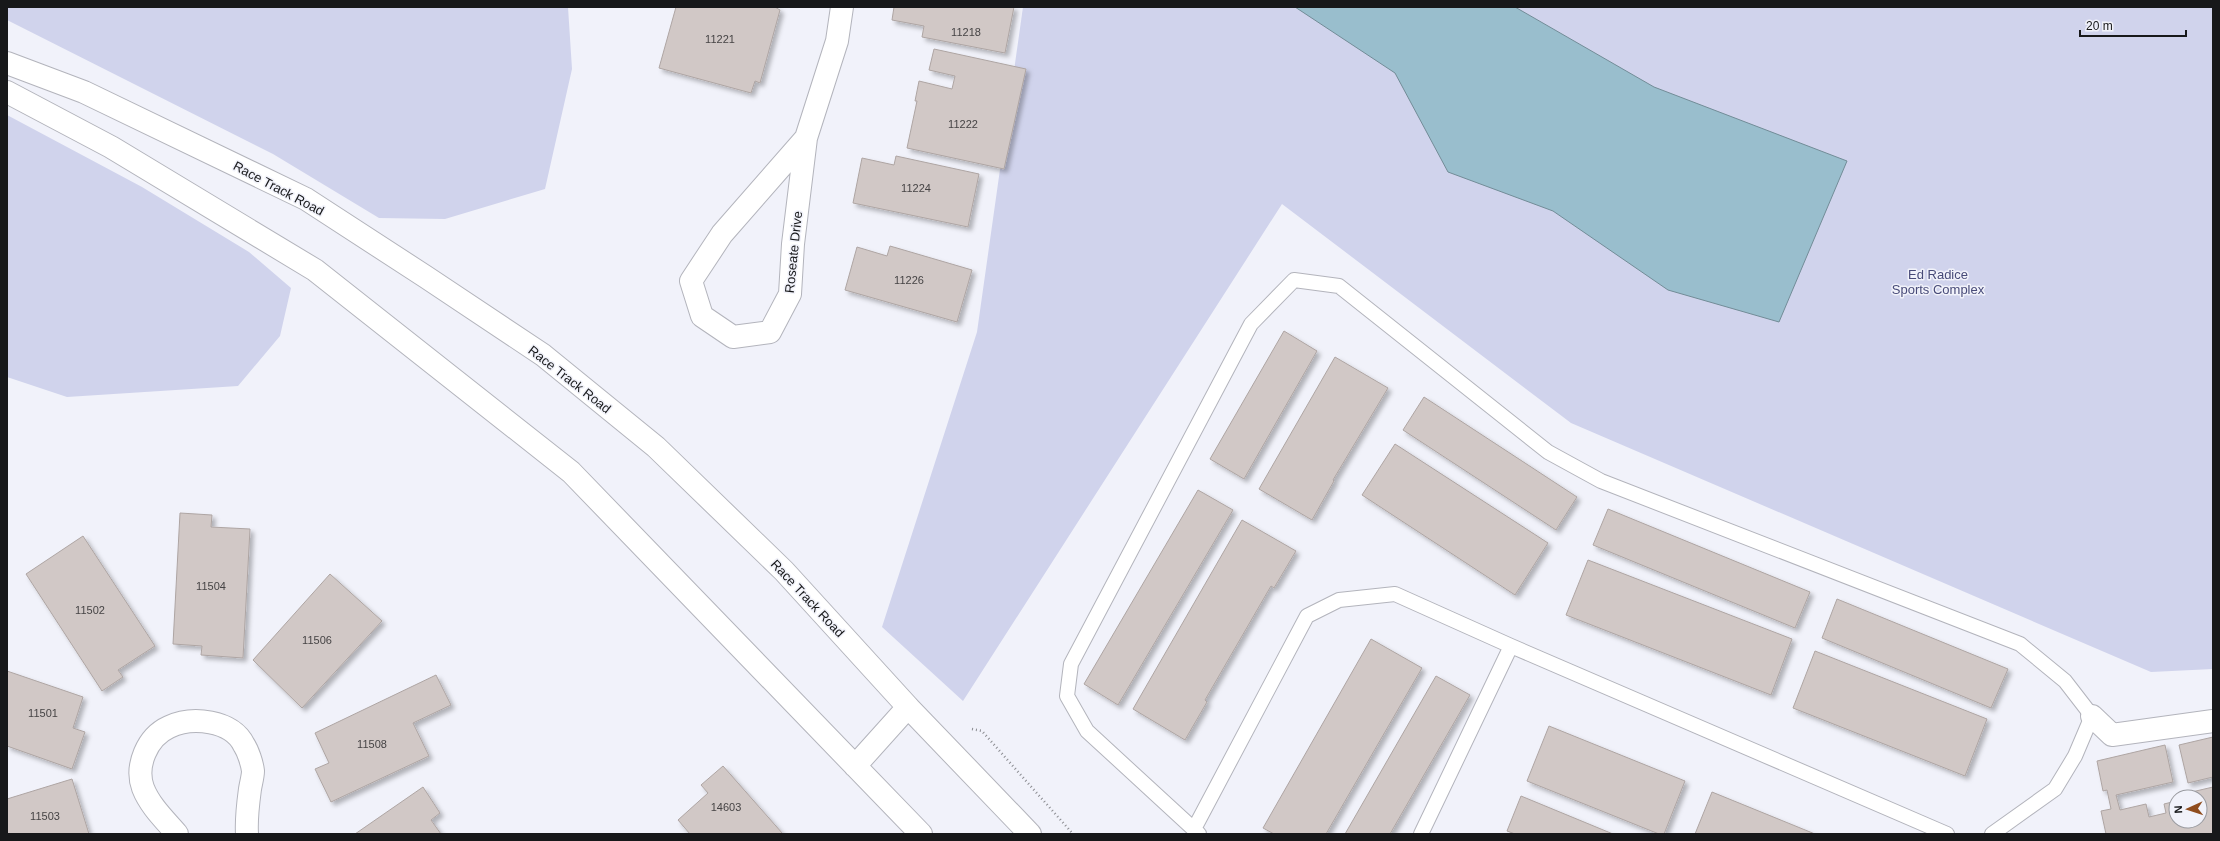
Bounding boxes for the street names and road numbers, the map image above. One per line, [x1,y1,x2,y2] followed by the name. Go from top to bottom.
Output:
[231,158,327,219] street label: Race Track Road
[782,210,805,294] street label: Roseate Drive
[526,343,614,416] street label: Race Track Road
[768,556,847,640] street label: Race Track Road

